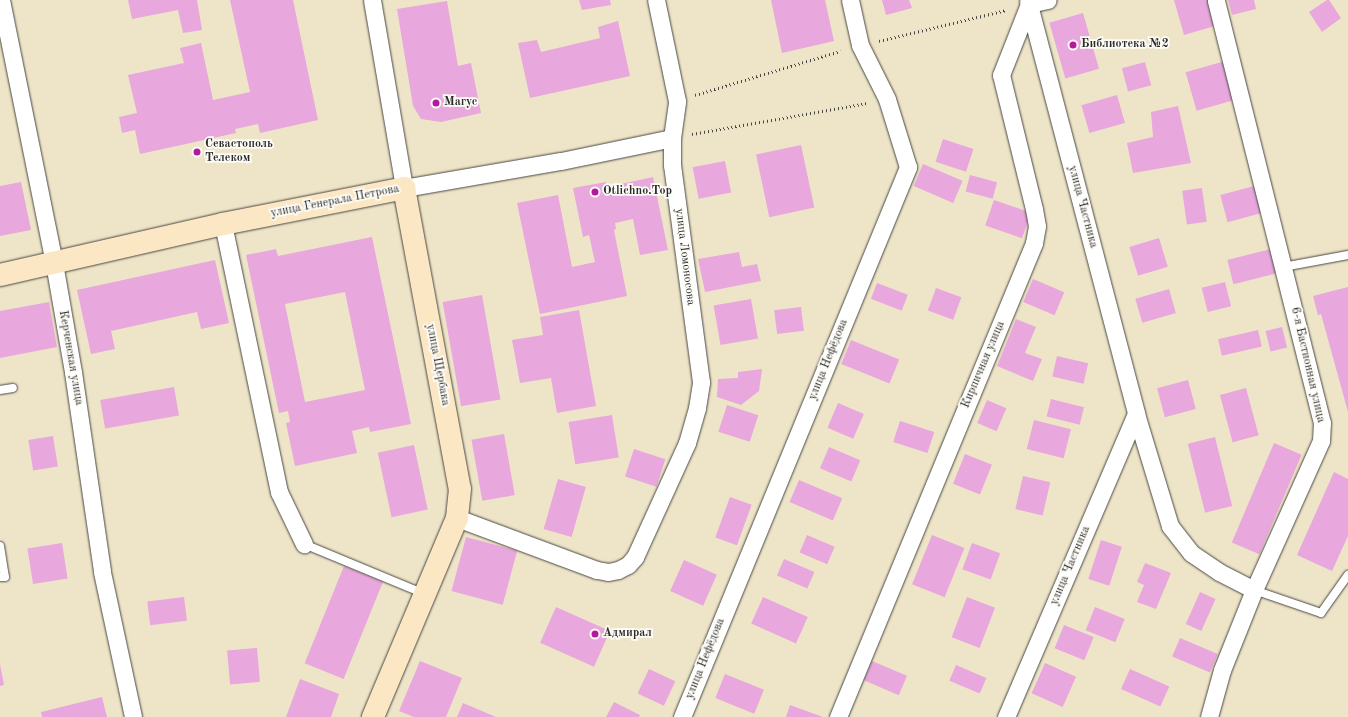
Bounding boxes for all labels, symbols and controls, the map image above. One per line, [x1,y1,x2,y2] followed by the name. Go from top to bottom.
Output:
[1081,38,1169,52] place label: Библиотека №2
[1068,40,1078,50] marker: Библиотека №2
[444,96,477,110] place label: Магус
[431,98,441,108] marker: Магус
[205,138,273,166] place label: Севастополь Телеком
[192,147,202,157] marker: Севастополь Телеком
[1064,164,1100,250] street label: улица Частника
[270,182,400,222] street label: улица Генерала Петрова
[603,185,672,199] place label: Otlichno.Top
[590,187,600,197] marker: Otlichno.Top
[671,208,697,306] street label: улица Ломоносова
[1287,306,1327,424] street label: 6-я Бастионная улица
[55,309,85,407] street label: Керченская улица
[806,317,852,403] street label: улица Нефёдова
[959,319,1009,411] street label: Кирпичная улица
[422,323,452,407] street label: улица Щербака
[1048,524,1094,608] street label: улица Частника
[683,616,729,702] street label: улица Нефёдова
[603,627,652,641] place label: Адмирал
[590,629,600,639] marker: Адмирал

